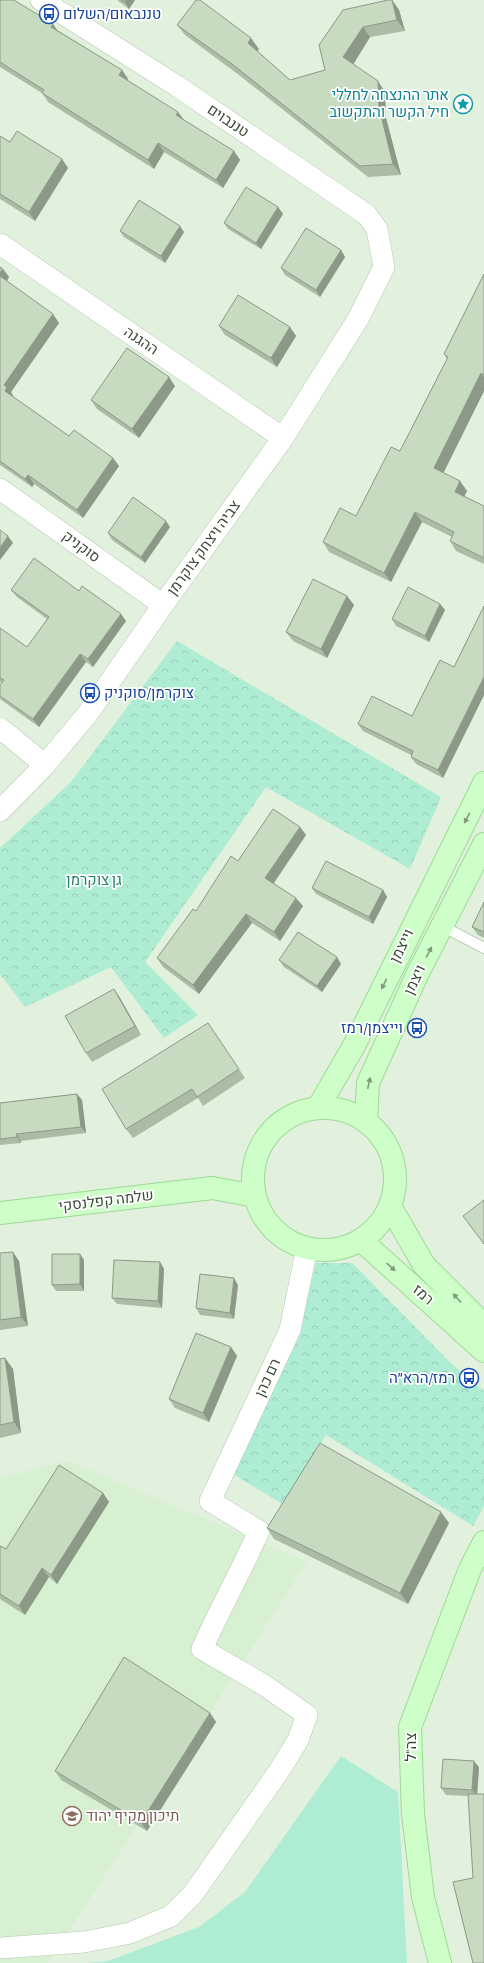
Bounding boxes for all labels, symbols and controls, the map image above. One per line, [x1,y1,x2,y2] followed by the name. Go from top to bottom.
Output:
[38,3,60,25] bus stop icon: טננבאום/השלום
[63,7,161,22] place label: טננבאום/השלום
[329,88,449,120] place label: אתר ההנצחה לחללי חיל הקשר והתקשוב
[452,93,474,115] place icon: אתר ההנצחה לחללי חיל הקשר והתקשוב
[205,102,251,140] street label: טננבוים
[121,324,161,358] street label: ההגנה
[165,498,243,598] street label: צביה ויצחק צוקרמן
[59,528,103,566] street label: סוקניק
[79,682,101,704] bus stop icon: צוקרמן/סוקניק
[104,686,194,701] place label: צוקרמן/סוקניק
[463,812,470,823] one-way arrow
[66,873,122,888] park label: גן צוקרמן
[387,927,417,965] street label: וייצמן
[426,947,432,958] one-way arrow
[402,963,428,997] street label: ויצמן
[381,978,387,990] one-way arrow
[406,1017,428,1039] bus stop icon: וייצמן/רמז
[341,1021,403,1036] place label: וייצמן/רמז
[367,1077,373,1090] one-way arrow
[58,1188,154,1214] street label: שלמה קפלנסקי
[386,1262,396,1271] one-way arrow
[410,1282,436,1308] street label: רמז
[452,1292,461,1303] one-way arrow
[253,1356,283,1400] street label: רם כהן
[458,1367,480,1389] bus stop icon: רמז/הרא״ה
[389,1371,455,1386] place label: רמז/הרא״ה
[404,1733,419,1761] street label: צה"ל
[61,1805,83,1827] school or university icon: תיכון מקיף יהוד
[86,1809,180,1824] place label: תיכון מקיף יהוד

